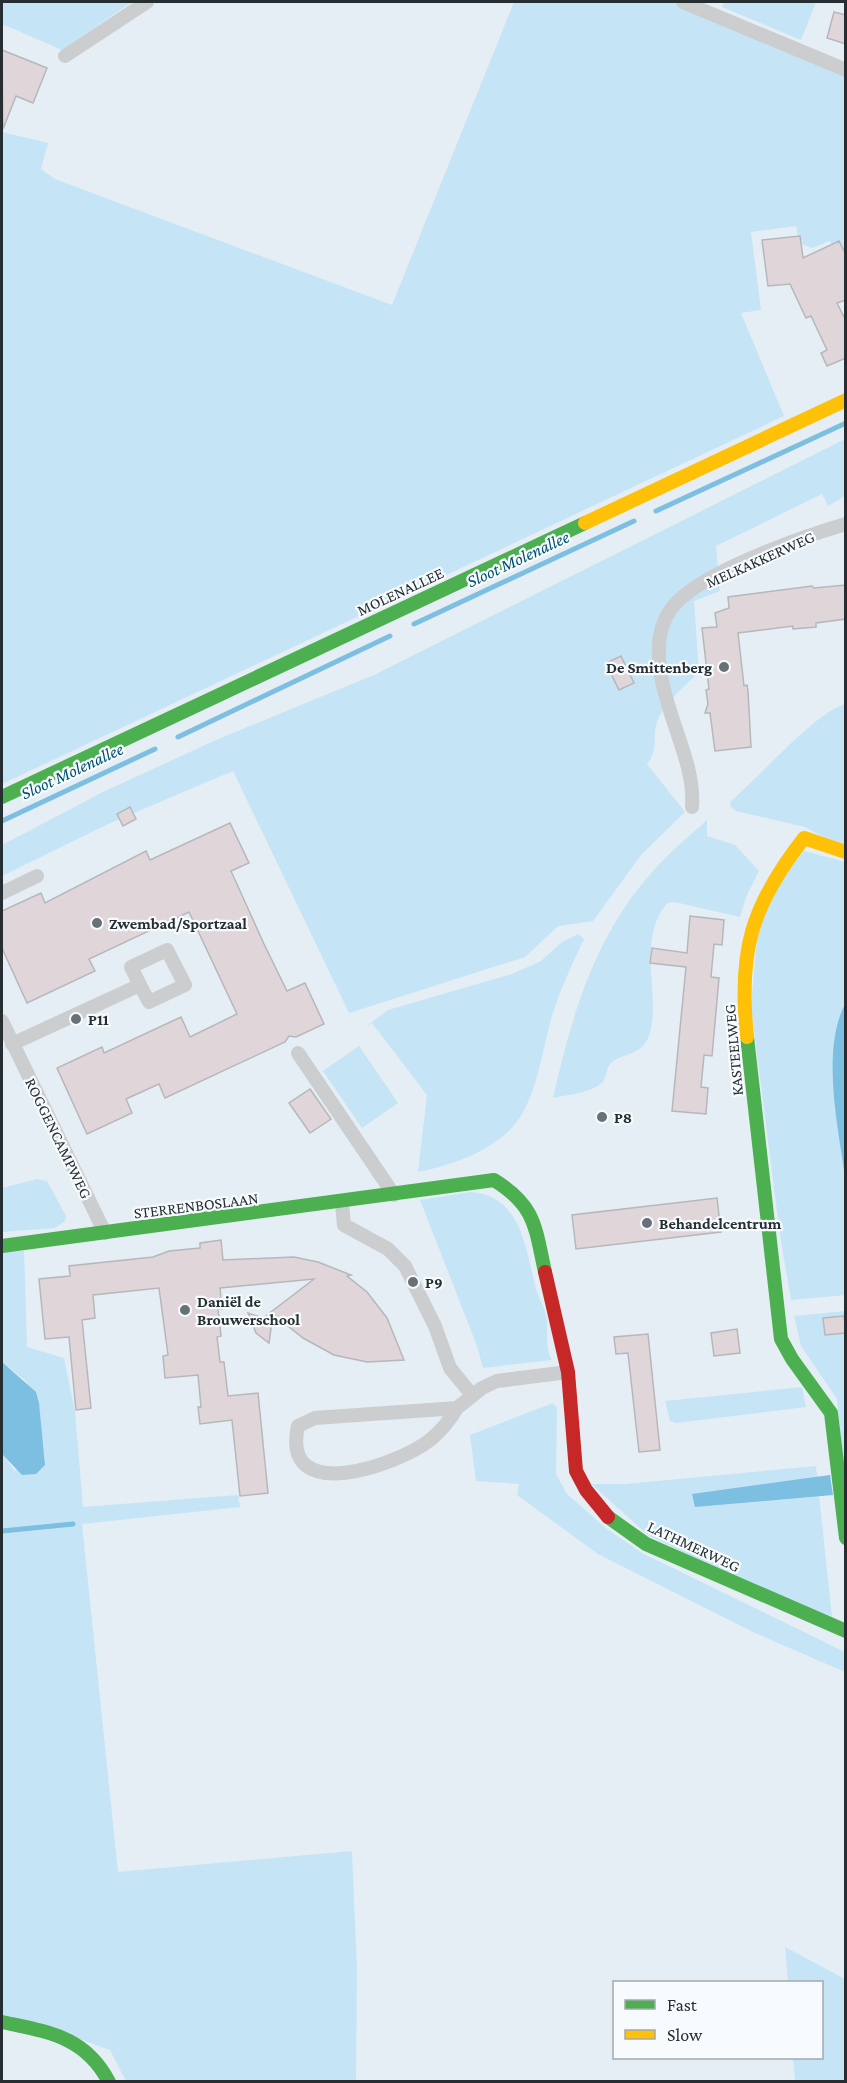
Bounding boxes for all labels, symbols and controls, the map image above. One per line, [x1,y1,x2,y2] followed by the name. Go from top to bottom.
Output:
[464,526,573,591] water label: Sloot Molenallee
[703,528,817,591] street label: MELKAKKERWEG
[354,564,446,619] street label: MOLENALLEE
[606,659,712,676] place label: De Smittenberg
[717,660,731,674] marker: De Smittenberg
[18,738,127,803] water label: Sloot Molenallee
[109,915,247,932] place label: Zwembad/Sportzaal
[90,916,104,930] marker: Zwembad/Sportzaal
[721,1003,746,1097] street label: KASTEELWEG
[88,1011,109,1028] place label: P11
[69,1012,83,1026] marker: P11
[22,1075,95,1201] street label: ROGGENCAMPWEG
[614,1109,632,1126] place label: P8
[595,1110,609,1124] marker: P8
[133,1189,259,1222] street label: STERRENBOSLAAN
[659,1215,782,1232] place label: Behandelcentrum
[640,1216,654,1230] marker: Behandelcentrum
[425,1274,443,1291] place label: P9
[406,1275,420,1289] marker: P9
[197,1293,300,1328] place label: Daniël de Brouwerschool
[178,1303,192,1317] marker: Daniël de Brouwerschool
[645,1518,743,1575] street label: LATHMERWEG
[613,1981,823,2059] legend
[667,1995,698,2015] text: Fast
[667,2025,703,2045] text: Slow

